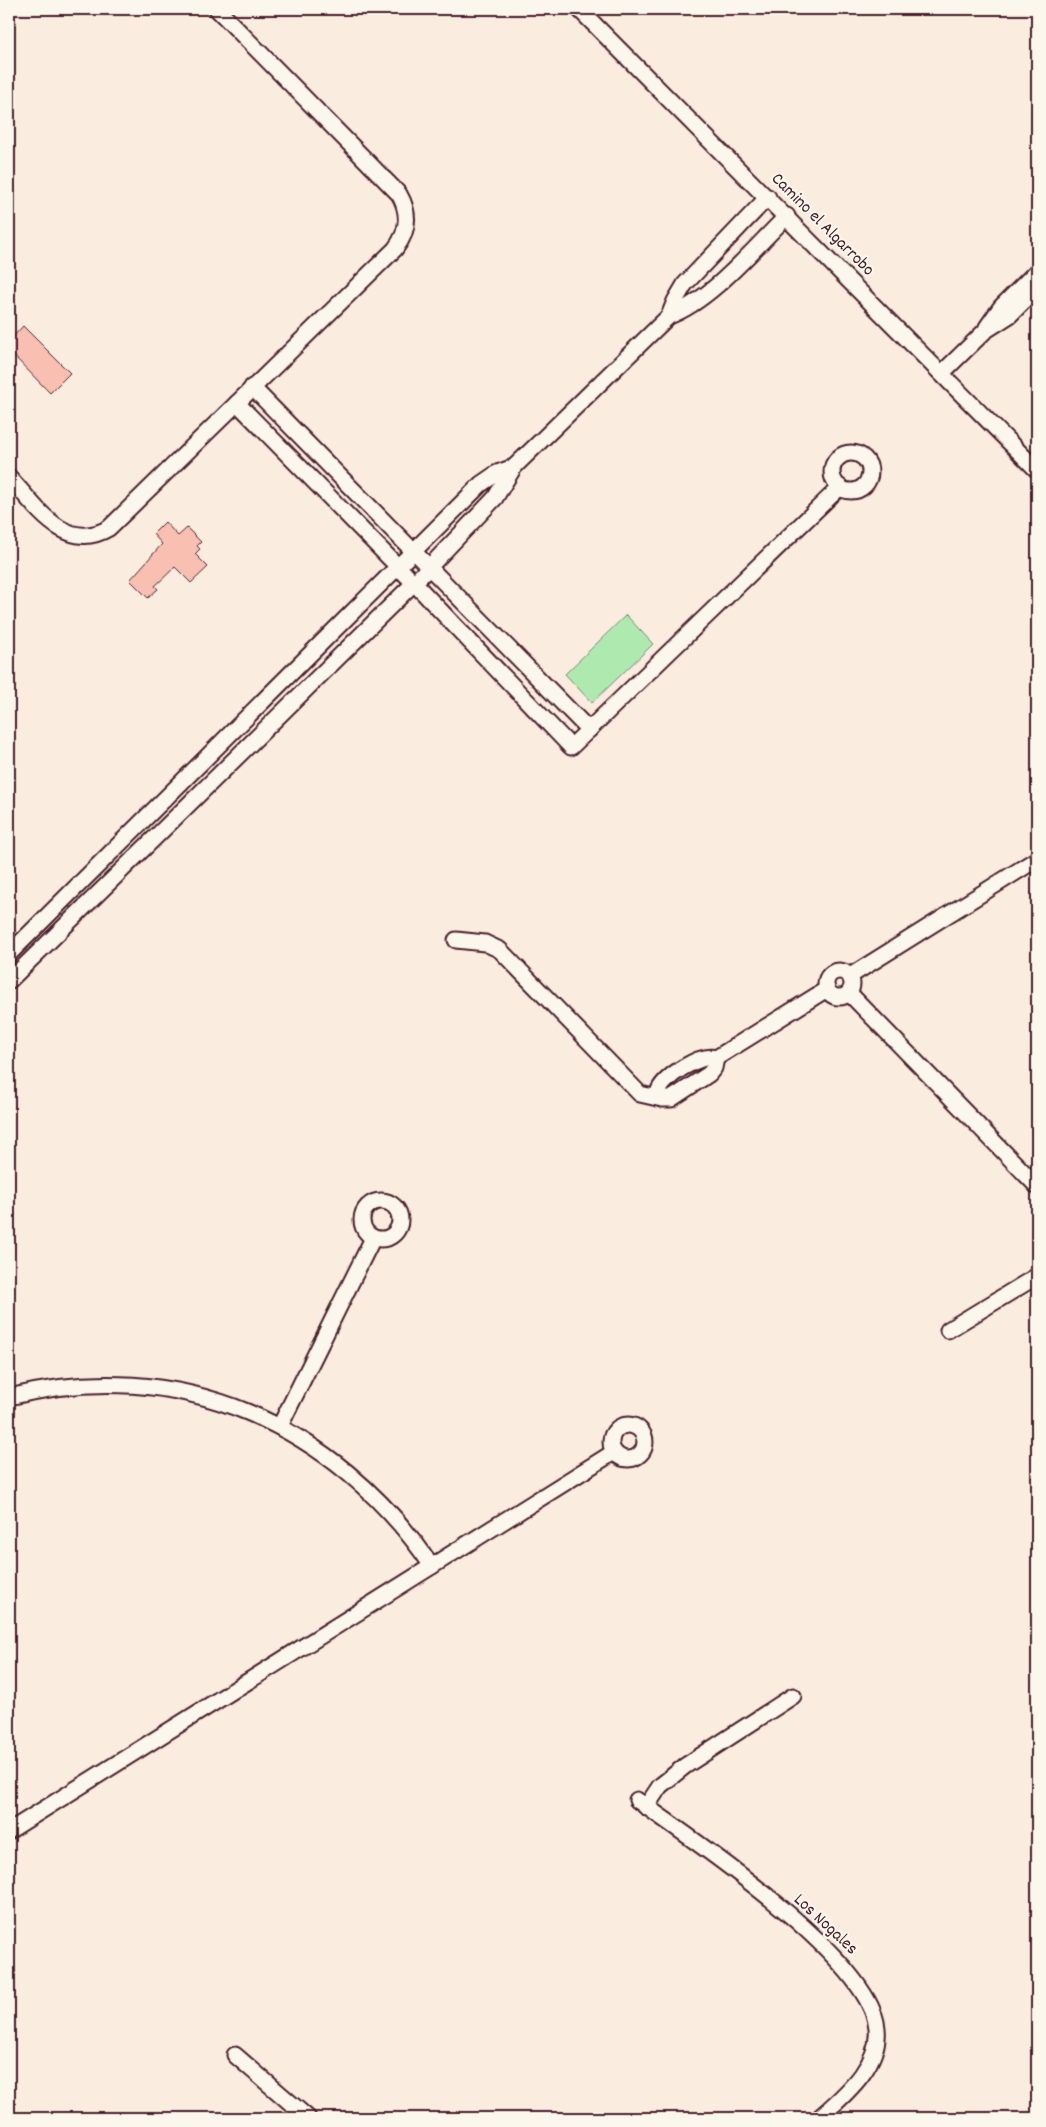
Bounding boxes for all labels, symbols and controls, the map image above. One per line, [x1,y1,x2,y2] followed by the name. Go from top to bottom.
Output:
[765,168,879,282] street label: Camino el Algarrobo
[787,1889,863,1961] street label: Los Nogales

